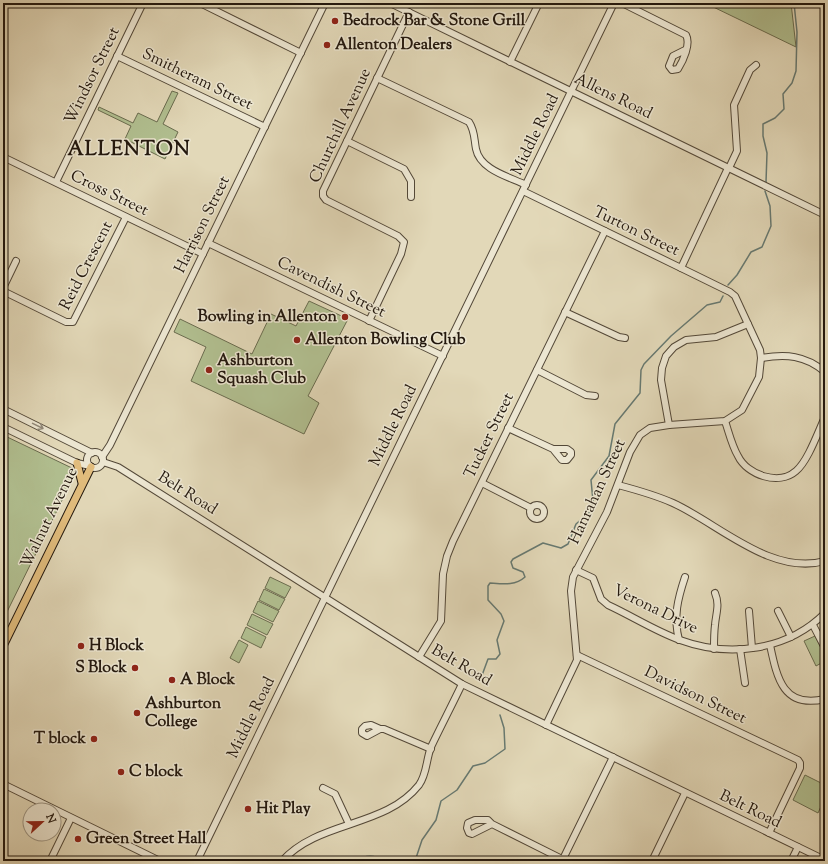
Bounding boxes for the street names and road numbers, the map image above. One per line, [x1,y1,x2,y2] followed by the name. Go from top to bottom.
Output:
[60,23,127,128] street label: Windsor Street
[138,43,257,117] street label: Smitheram Street
[304,65,378,187] street label: Churchill Avenue
[570,68,656,126] street label: Allens Road
[506,90,566,180] street label: Middle Road
[66,165,153,223] street label: Cross Street
[170,172,237,277] street label: Harrison Street
[589,201,684,263] street label: Turton Street
[55,217,120,315] street label: Reid Crescent
[273,252,390,325] street label: Cavendish Street
[364,381,424,471] street label: Middle Road
[459,389,521,483] street label: Tucker Street
[564,435,633,548] street label: Hanrahan Street
[16,464,84,572] street label: Walnut Avenue
[153,467,221,521] street label: Belt Road
[608,579,702,641] street label: Verona Drive
[426,639,496,693] street label: Belt Road
[640,661,750,731] street label: Davidson Street
[222,673,282,763] street label: Middle Road
[715,785,785,835] street label: Belt Road

